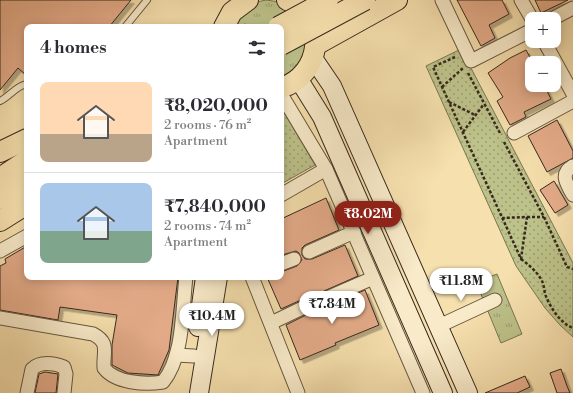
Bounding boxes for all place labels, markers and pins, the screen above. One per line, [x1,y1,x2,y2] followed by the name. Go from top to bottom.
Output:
[335,201,401,235] pin: ₹8.02M
[428,268,494,302] pin: ₹11.8M
[299,291,365,325] pin: ₹7.84M
[179,303,245,337] pin: ₹10.4M

